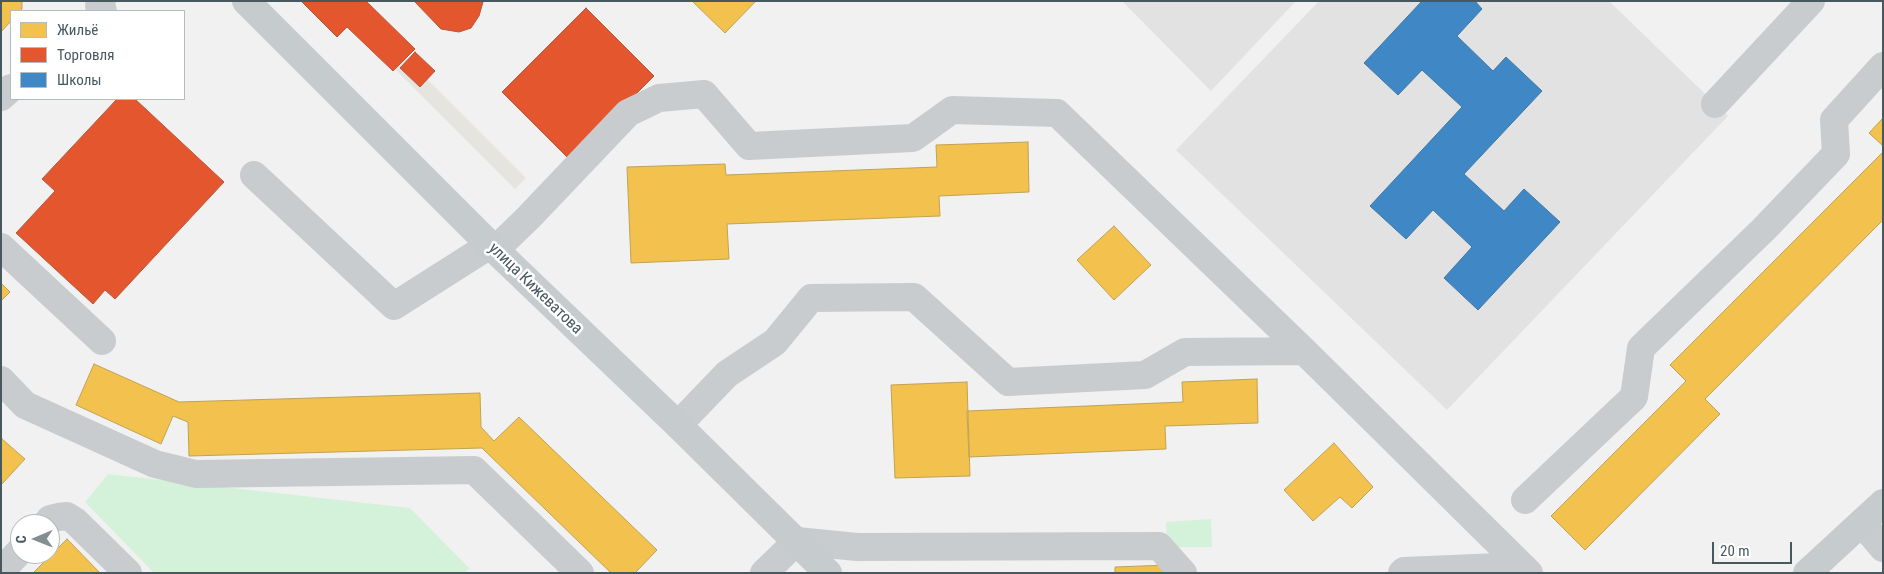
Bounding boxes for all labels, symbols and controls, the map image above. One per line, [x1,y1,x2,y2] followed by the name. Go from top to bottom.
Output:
[10,10,185,100] legend
[57,21,98,39] text: Жильё
[57,46,114,64] text: Торговля
[57,71,102,89] text: Школы
[484,239,586,339] street label: улица Кижеватова
[10,514,60,564] north arrow
[1714,532,1794,564] scale bar
[13,535,29,543] text: С
[1720,542,1750,560] text: 20 m

